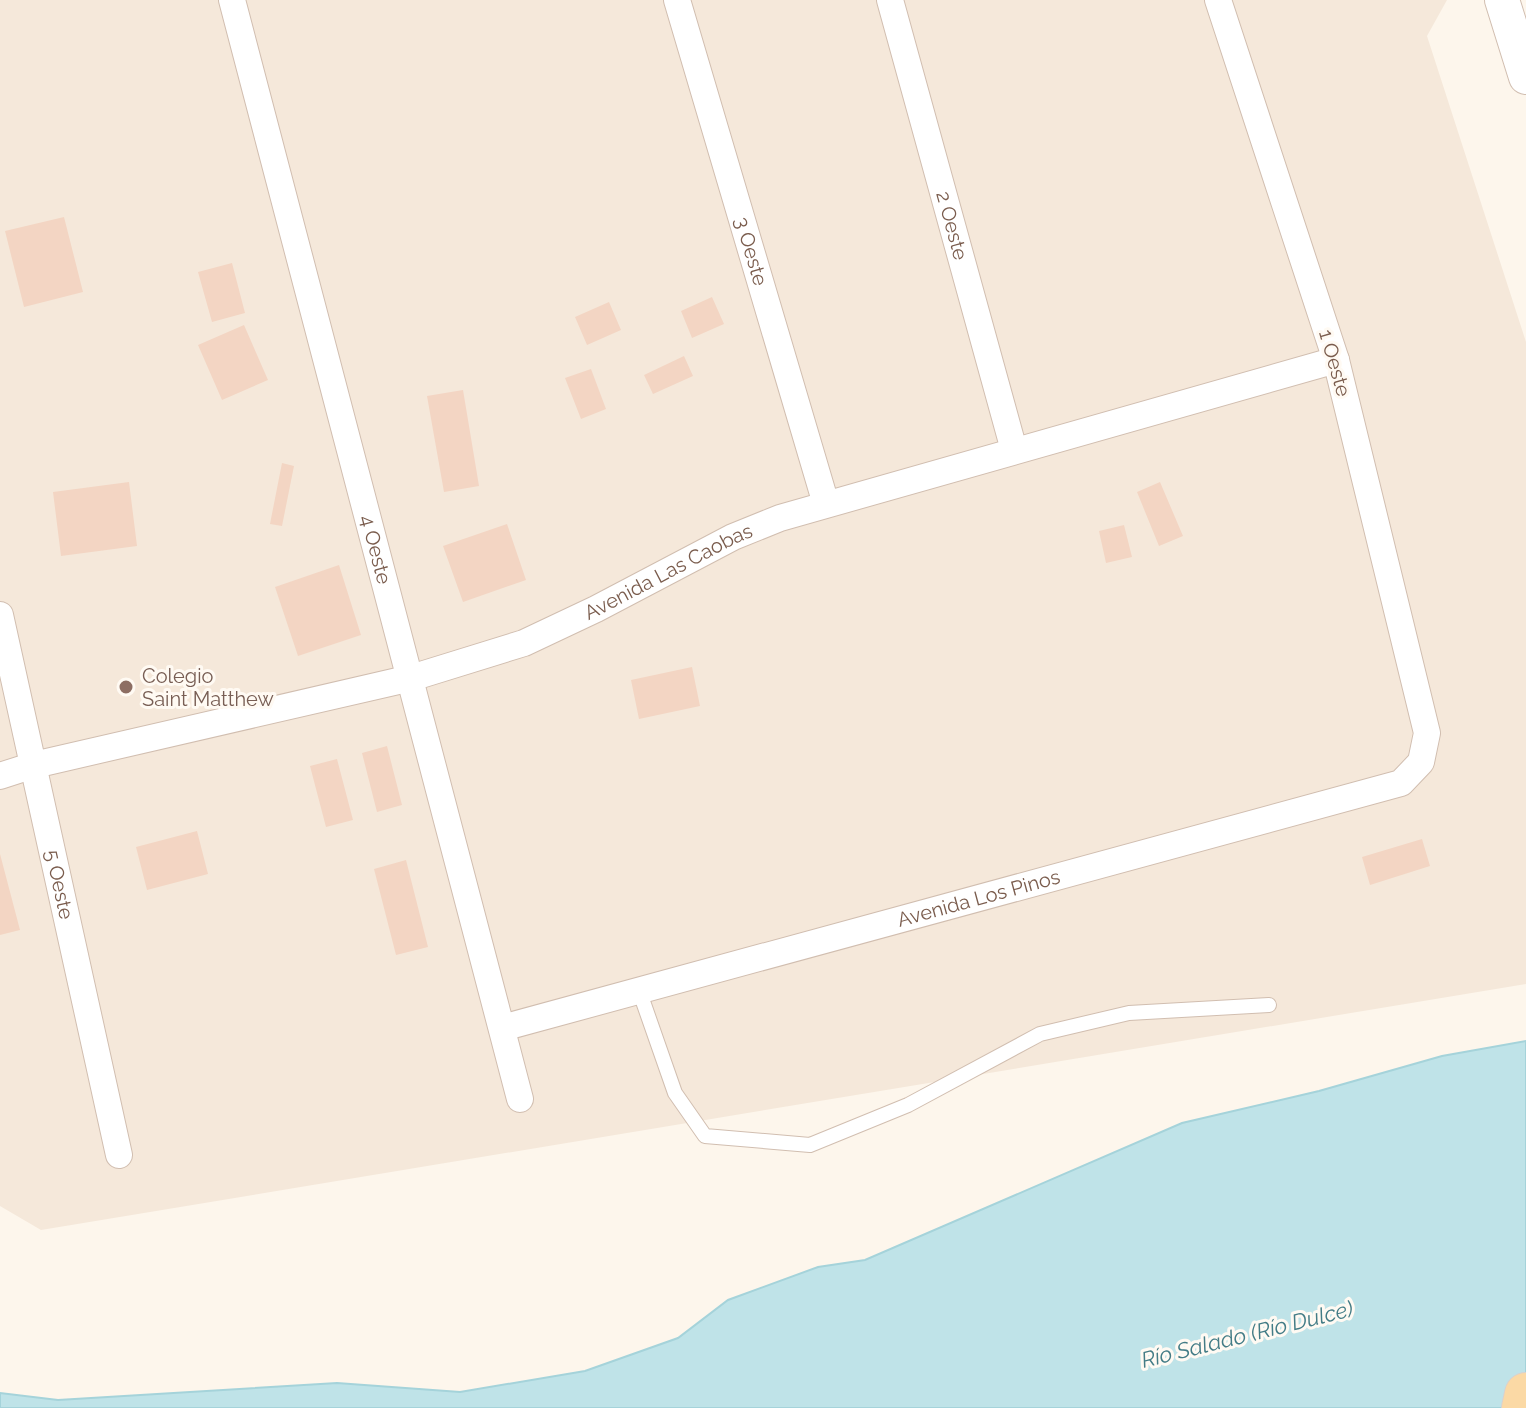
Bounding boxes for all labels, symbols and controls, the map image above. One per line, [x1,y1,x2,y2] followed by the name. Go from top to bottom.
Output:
[931,189,973,263] street label: 2 Oeste
[730,214,773,289] street label: 3 Oeste
[1314,327,1356,399] street label: 1 Oeste
[355,512,397,587] street label: 4 Oeste
[580,518,756,625] street label: Avenida Las Caobas
[142,664,274,711] place label: Colegio Saint Matthew
[117,678,135,696] marker: Colegio Saint Matthew
[40,847,79,922] street label: 5 Oeste
[895,864,1063,932] street label: Avenida Los Pinos
[1138,1295,1356,1373] water label: Río Salado (Río Dulce)

